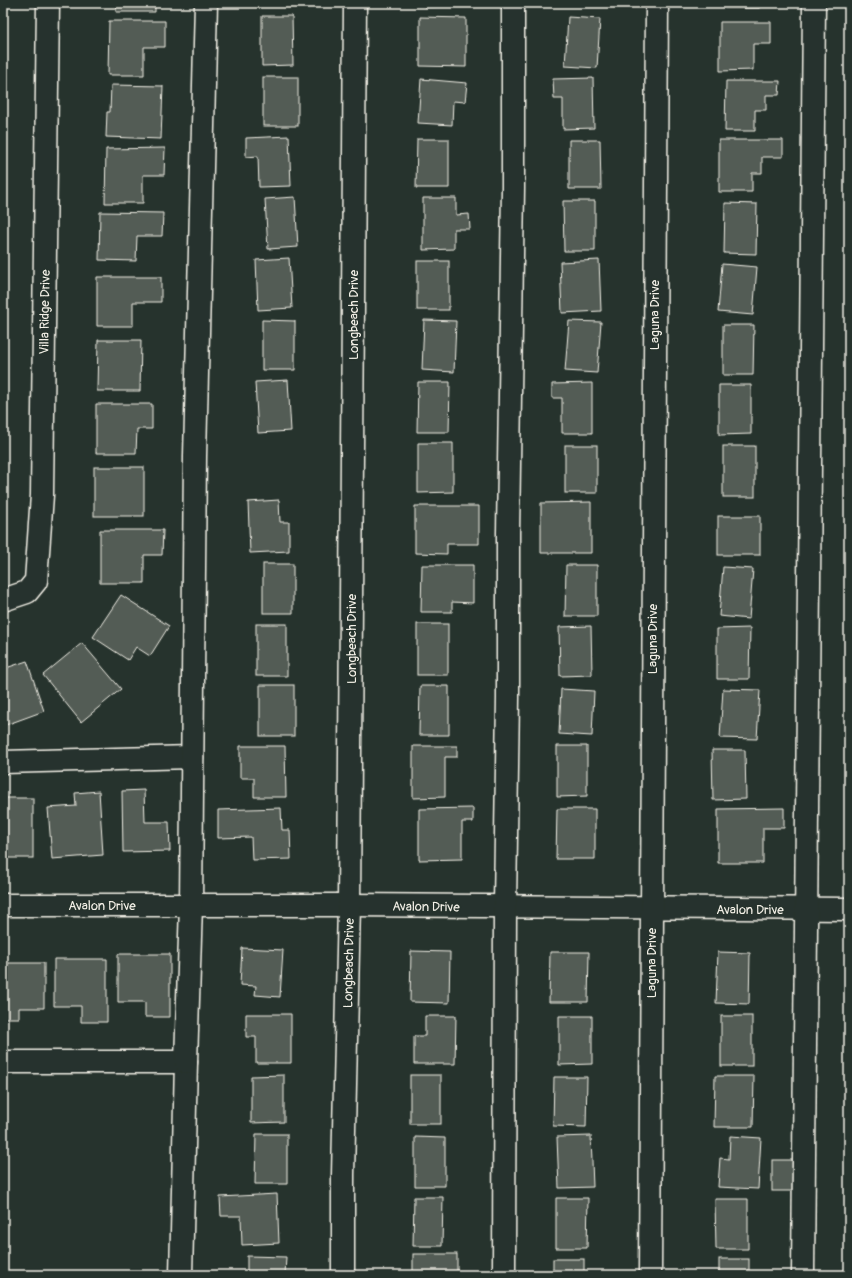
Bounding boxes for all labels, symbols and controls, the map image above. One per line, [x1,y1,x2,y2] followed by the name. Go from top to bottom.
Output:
[36,269,54,355] street label: Villa Ridge Drive
[346,269,362,360] street label: Longbeach Drive
[647,279,663,350] street label: Laguna Drive
[344,593,360,684] street label: Longbeach Drive
[645,603,661,674] street label: Laguna Drive
[68,898,136,914] street label: Avalon Drive
[392,898,460,916] street label: Avalon Drive
[716,902,784,918] street label: Avalon Drive
[340,917,358,1008] street label: Longbeach Drive
[644,927,660,998] street label: Laguna Drive

